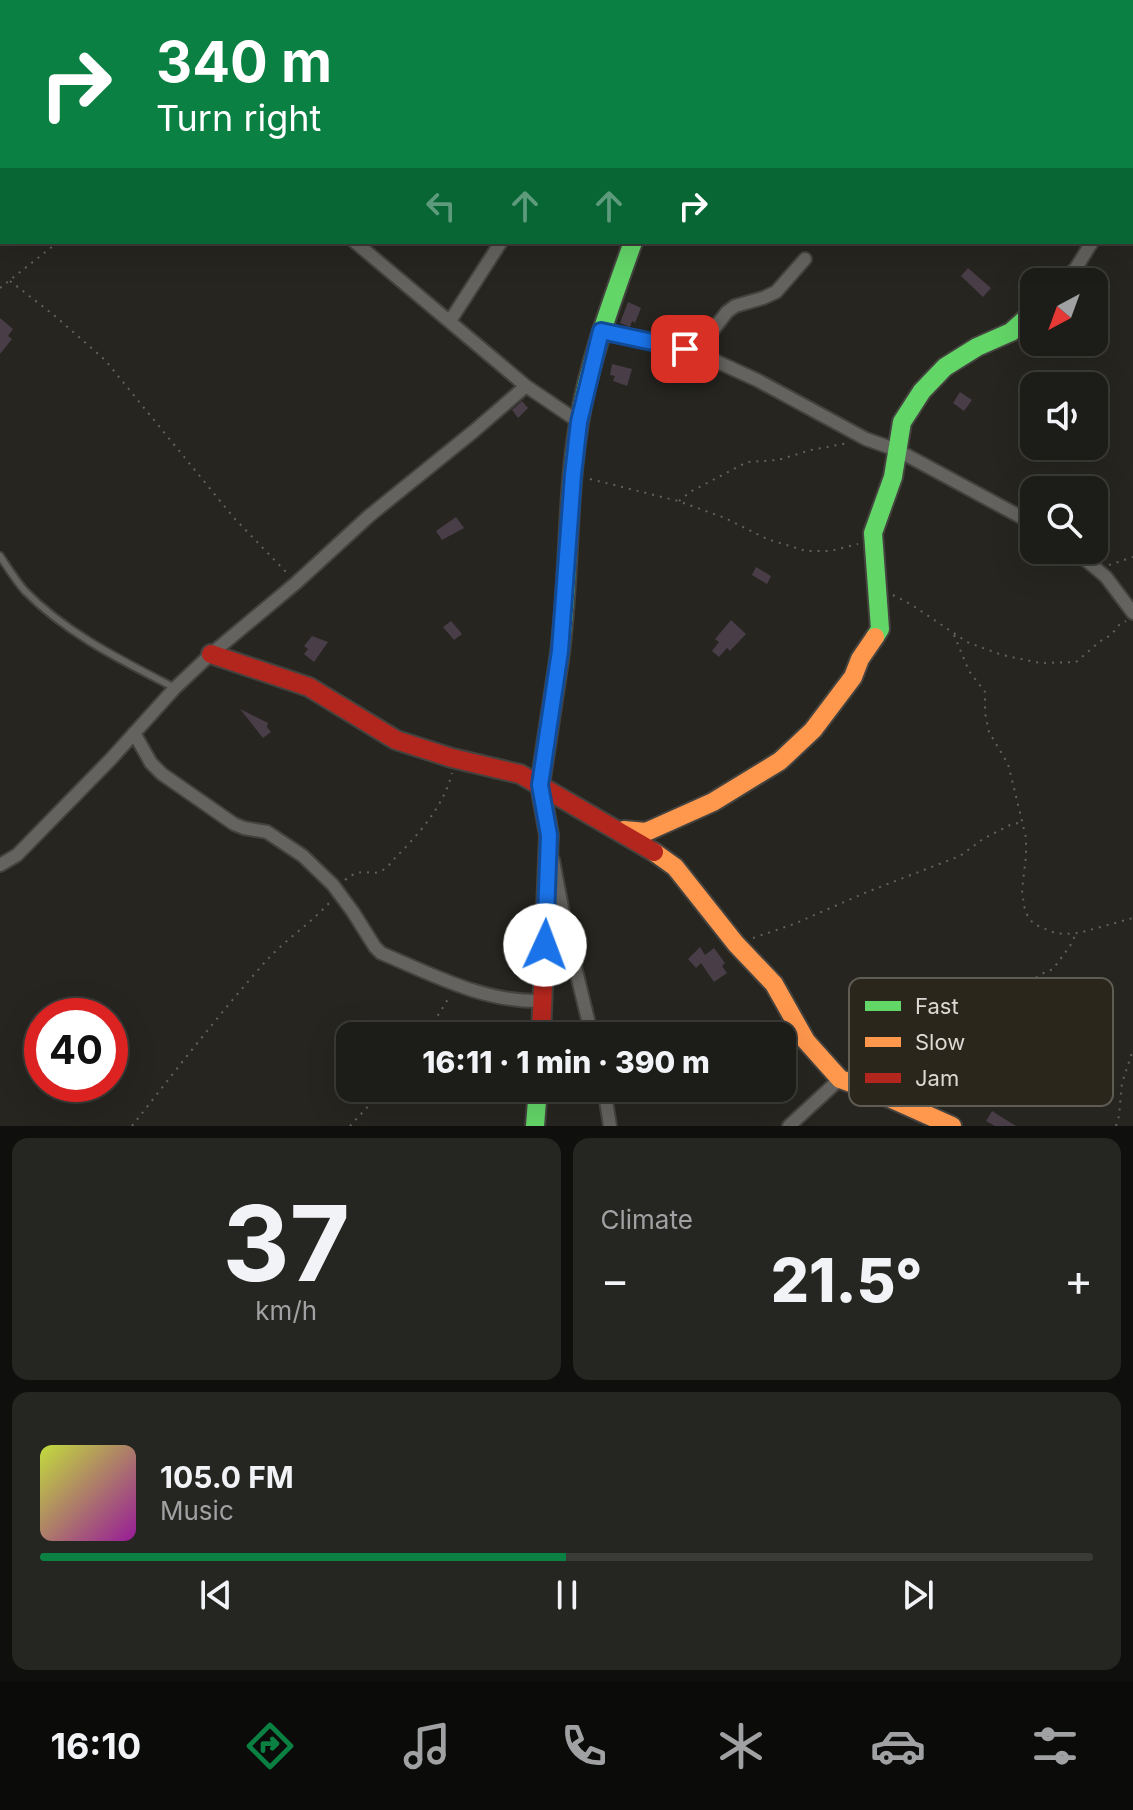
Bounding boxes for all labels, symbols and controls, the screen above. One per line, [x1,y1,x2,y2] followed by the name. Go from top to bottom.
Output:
[156,28,332,96] text: 340 m
[24,32,128,136] icon: right
[156,96,321,140] text: Turn right
[419,184,463,228] icon: left
[503,184,547,228] icon: ahead
[587,184,631,228] icon: ahead
[671,184,715,228] icon: right
[1020,268,1108,356] north arrow
[1020,268,1108,564] map controls
[651,315,719,383] pin
[663,327,707,371] icon: arrive
[1020,372,1108,460] button: sound
[1020,476,1108,564] button: search
[503,903,587,987] position arrow
[849,978,1113,1106] legend
[915,993,959,1019] text: Fast
[24,998,128,1102] speed limit sign: 40
[915,1029,965,1055] text: Slow
[422,1044,710,1080] text: 16:11 · 1 min · 390 m
[915,1065,959,1091] text: Jam
[222,1180,350,1306] text: 37
[601,1204,693,1235] text: Climate
[771,1244,923,1316] text: 21.5°
[601,1253,630,1307] text: −
[1064,1253,1093,1307] text: +
[255,1295,317,1326] text: km/h
[160,1459,294,1495] text: 105.0 FM
[160,1495,234,1526] text: Music
[194,1573,238,1617] icon: previous
[545,1573,589,1617] icon: pause
[896,1573,940,1617] icon: next
[242,1718,298,1774] icon: directions
[399,1718,455,1774] icon: music
[556,1718,612,1774] icon: phone
[713,1718,769,1774] icon: climate
[870,1718,926,1774] icon: car
[1027,1718,1083,1774] icon: filters
[50,1724,141,1768] text: 16:10

